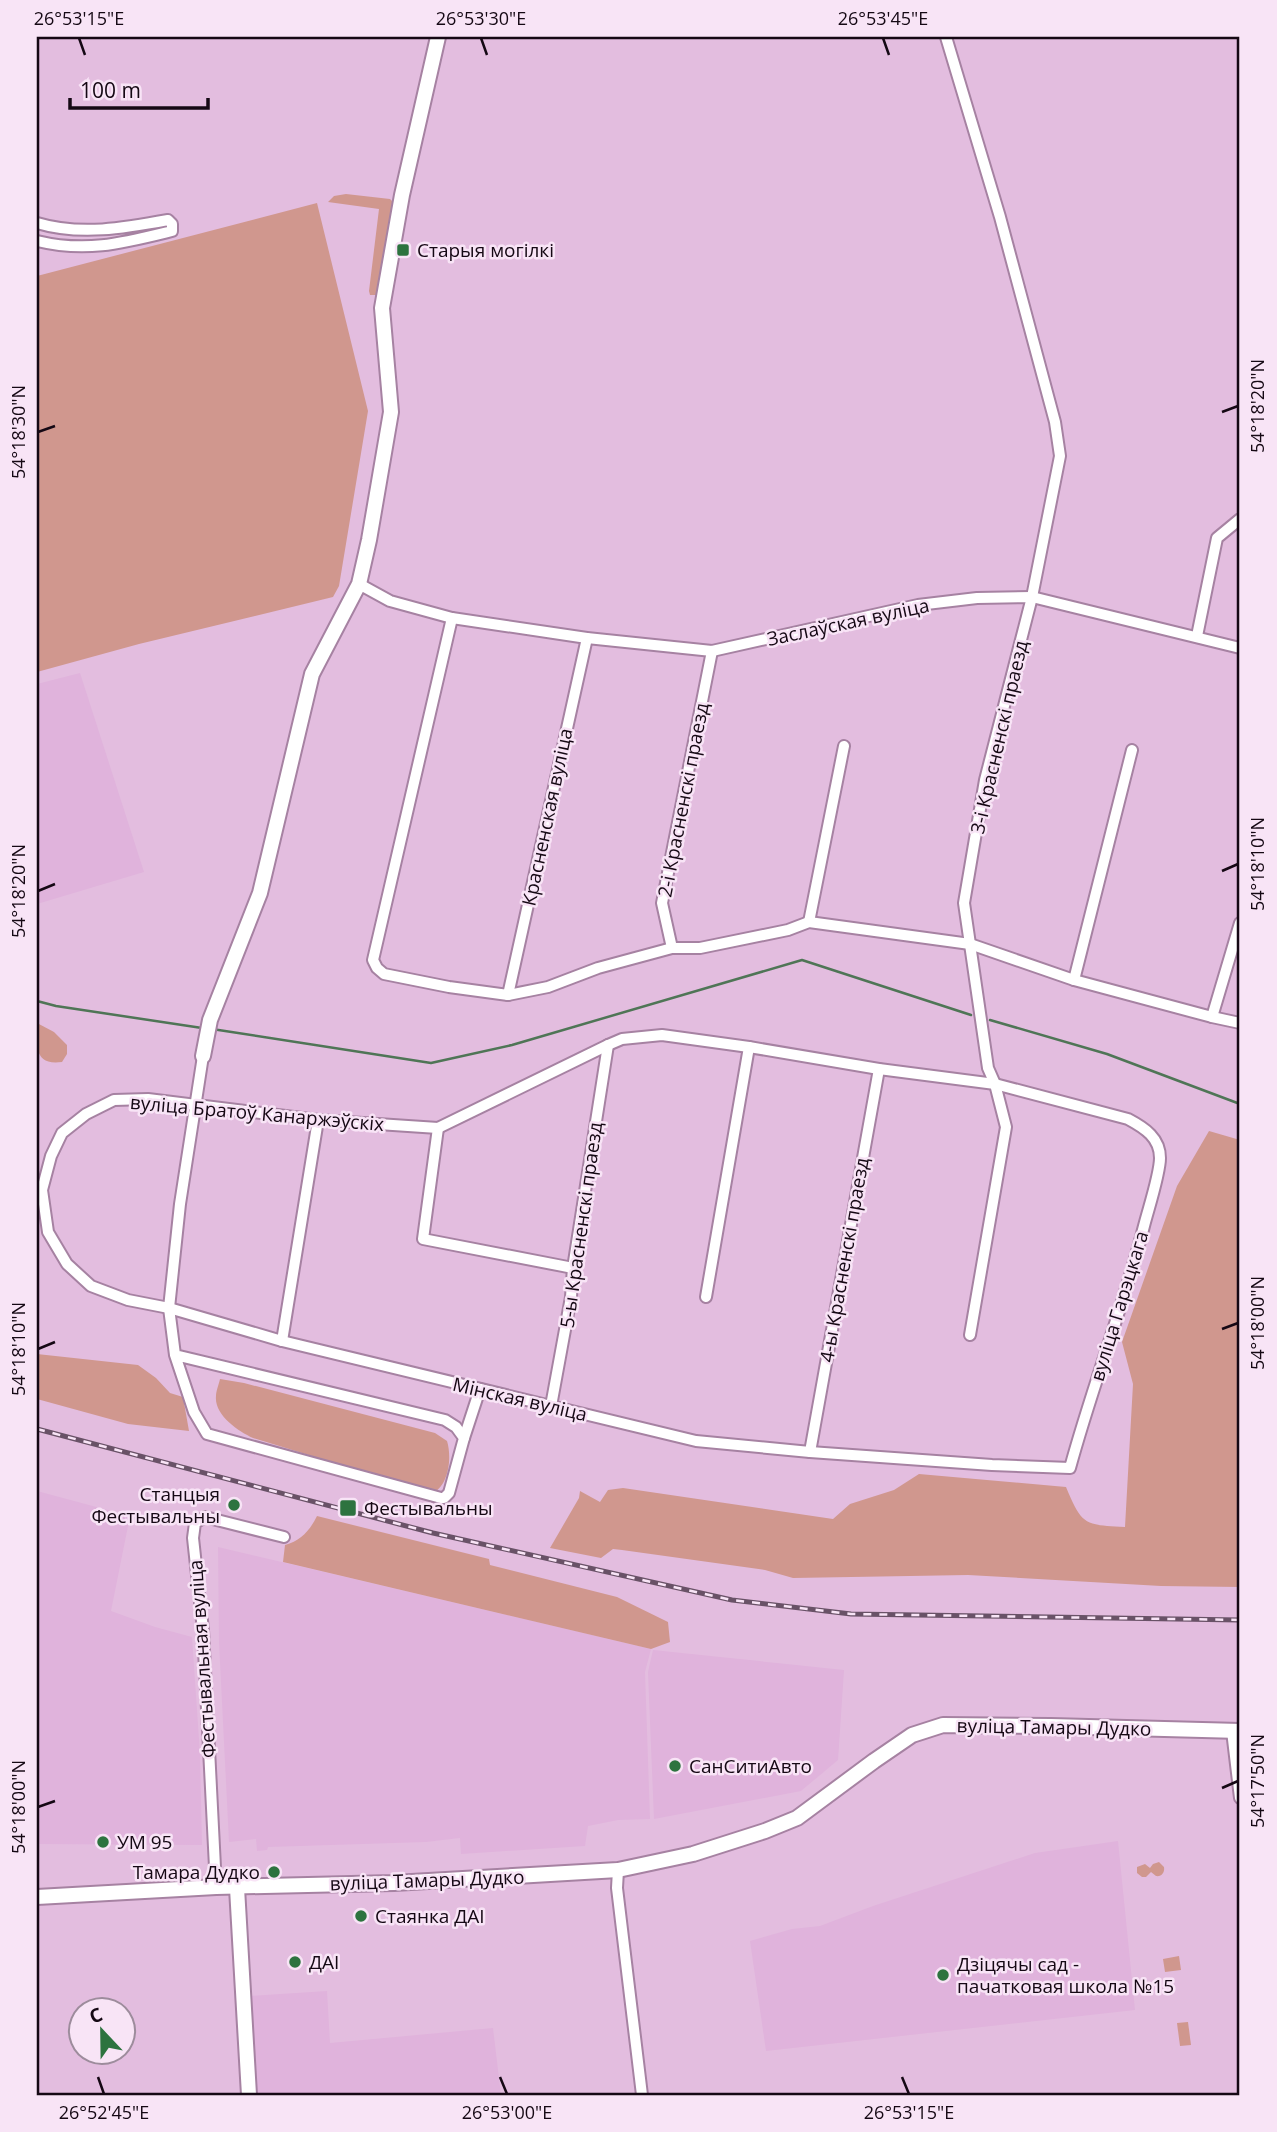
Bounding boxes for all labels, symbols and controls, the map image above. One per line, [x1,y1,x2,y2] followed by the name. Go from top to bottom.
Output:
[34,6,124,30] text: 26°53'15"E
[436,6,526,30] text: 26°53'30"E
[838,6,928,30] text: 26°53'45"E
[70,66,208,110] scale bar
[80,76,141,104] text: 100 m
[417,237,554,263] place label: Старыя могілкі
[395,242,411,258] marker: Старыя могілкі
[1245,359,1269,453] text: 54°18'20"N
[6,385,30,479] text: 54°18'30"N
[765,592,931,652] street label: Заслаўская вуліца
[964,638,1034,836] street label: 3-і Красненскі праезд
[651,700,715,900] street label: 2-і Красненскі праезд
[515,726,579,908] street label: Красненская вуліца
[1245,817,1269,911] text: 54°18'10"N
[6,844,30,938] text: 54°18'20"N
[129,1089,385,1137] street label: вуліца Братоў Канаржэўскіх
[554,1120,608,1330] street label: 5-ы Красненскі праезд
[813,1156,875,1364] street label: 4-ы Красненскі праезд
[1084,1228,1154,1384] street label: вуліца Гарэцкага
[1245,1276,1269,1370] text: 54°18'00"N
[6,1302,30,1396] text: 54°18'10"N
[450,1371,590,1427] street label: Мінская вуліца
[91,1481,220,1529] place label: Станцыя Фестывальны
[364,1495,493,1521] place label: Фестывальны
[226,1497,242,1513] marker: Станцыя Фестывальны
[338,1498,358,1518] marker: Фестывальны
[182,1559,222,1759] street label: Фестывальная вуліца
[956,1712,1152,1742] street label: вуліца Тамары Дудко
[1245,1734,1269,1828] text: 54°17'50"N
[689,1753,812,1779] place label: СанСитиАвто
[667,1758,683,1774] marker: СанСитиАвто
[6,1760,30,1854] text: 54°18'00"N
[117,1829,173,1855] place label: УМ 95
[95,1834,111,1850] marker: УМ 95
[133,1859,260,1885] place label: Тамара Дудко
[266,1864,282,1880] marker: Тамара Дудко
[329,1864,525,1896] street label: вуліца Тамары Дудко
[375,1903,485,1929] place label: Стаянка ДАІ
[353,1908,369,1924] marker: Стаянка ДАІ
[309,1949,339,1975] place label: ДАІ
[957,1951,1174,1999] place label: Дзіцячы сад - пачатковая школа №15
[287,1954,303,1970] marker: ДАІ
[935,1967,951,1983] marker: Дзіцячы сад - пачатковая школа №15
[66,1996,136,2066] north arrow
[85,2001,106,2030] text: С
[59,2100,149,2124] text: 26°52'45"E
[462,2100,552,2124] text: 26°53'00"E
[864,2100,954,2124] text: 26°53'15"E

